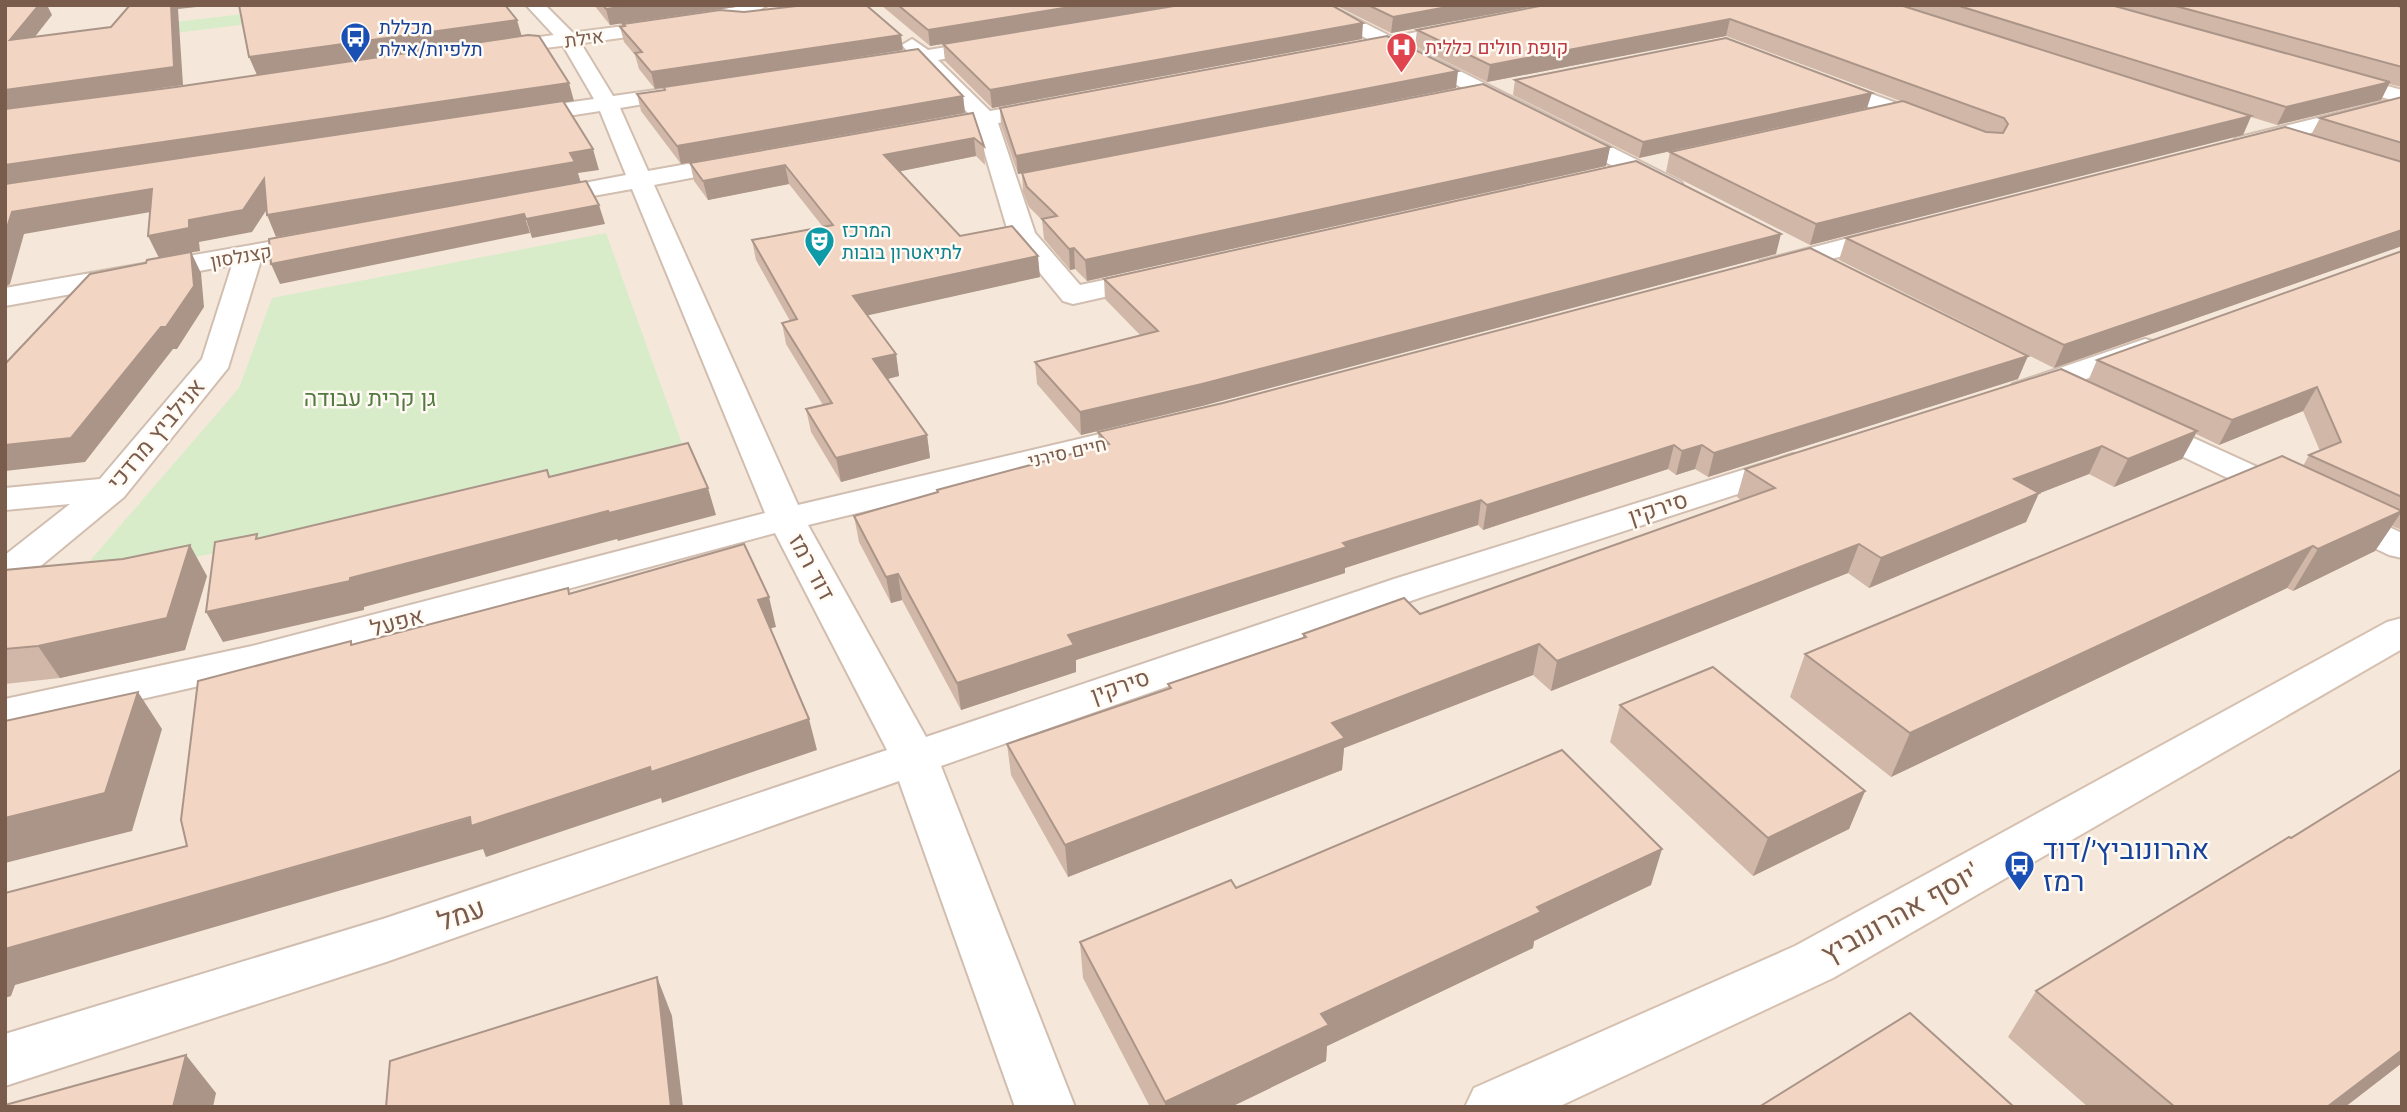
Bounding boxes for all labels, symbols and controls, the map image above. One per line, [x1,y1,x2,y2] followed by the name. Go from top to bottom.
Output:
[379,15,483,62] place label: מכללת תלפיות/אילת
[339,21,373,65] bus stop icon: מכללת תלפיות/אילת
[563,23,605,54] street label: אילת
[1385,30,1419,74] hospital icon: קופת חולים כללית
[1425,35,1568,60] place label: קופת חולים כללית
[842,218,962,265] place label: המרכז לתיאטרון בובות
[802,224,836,268] theatre icon: המרכז לתיאטרון בובות
[208,239,274,274] street label: קצנלסון
[101,372,211,496] street label: אנילביץ מרדכי
[304,383,436,413] park label: גן קרית עבודה
[1025,431,1109,474] street label: חיים סירני
[1624,484,1692,532] street label: סירקין
[782,529,842,605] street label: דוד רמז
[367,600,427,644] street label: אפעל
[1086,662,1154,710] street label: סירקין
[2043,831,2209,900] place label: אהרונוביץ׳/דוד רמז
[2003,848,2037,892] bus stop icon: אהרונוביץ׳/דוד רמז
[1814,855,1986,972] street label: יוסף אהרונוביץ'
[432,889,490,940] street label: עמל

